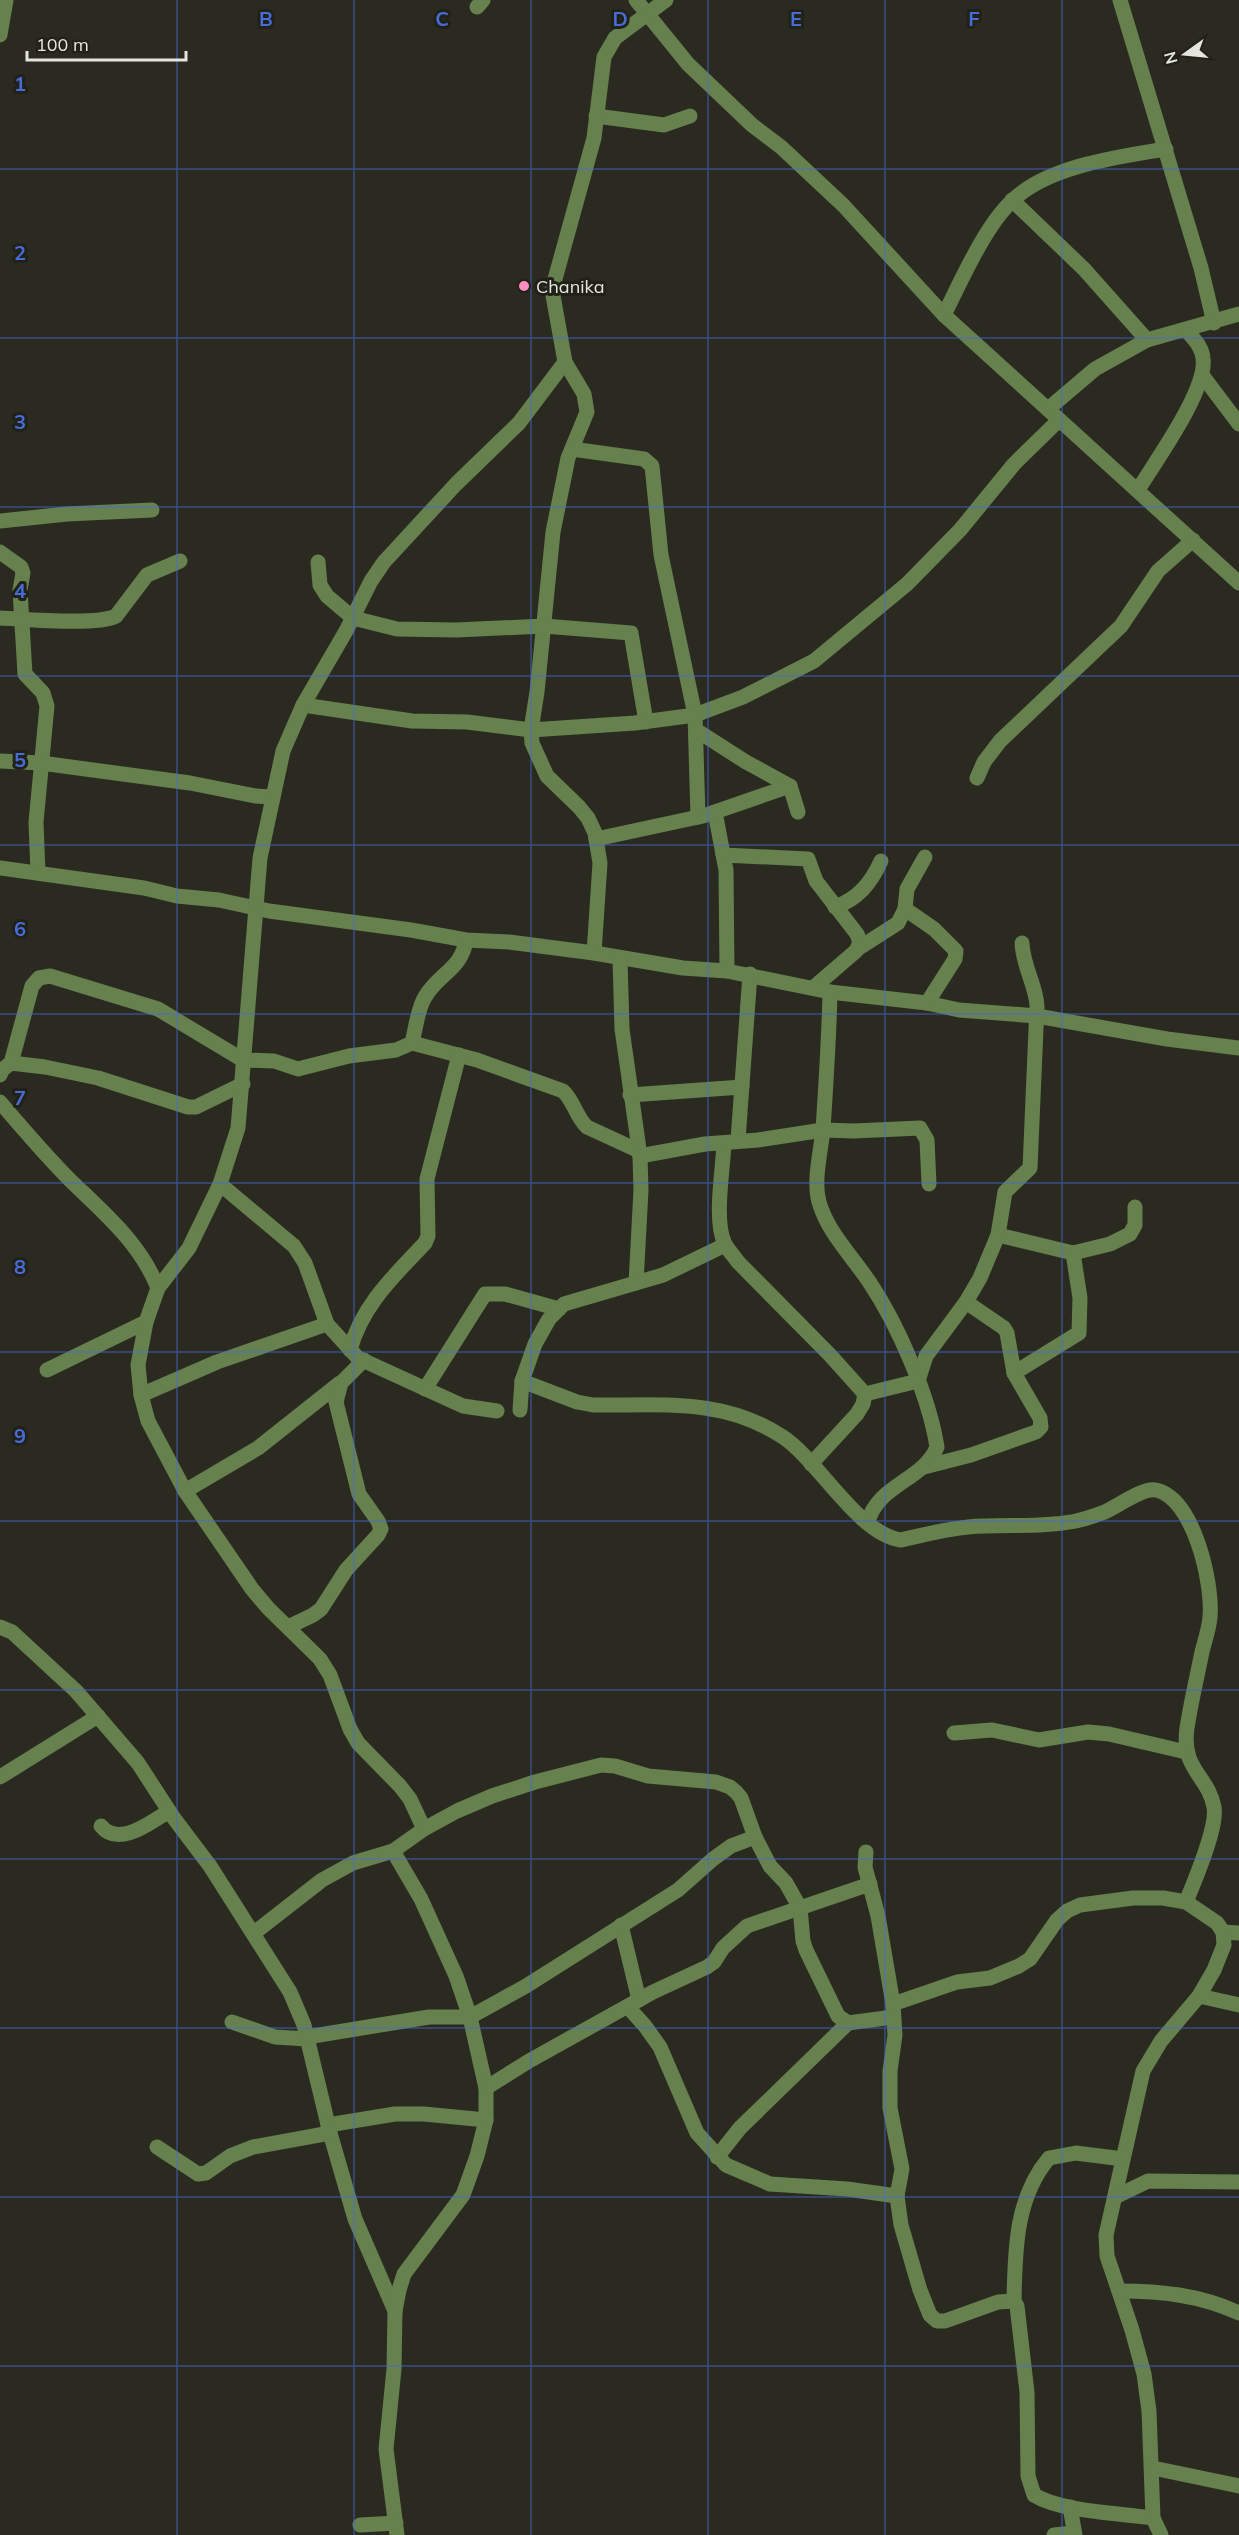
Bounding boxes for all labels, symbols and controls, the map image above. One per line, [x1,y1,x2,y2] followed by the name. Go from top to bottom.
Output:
[259,6,273,31] text: B
[435,6,449,31] text: C
[612,6,628,31] text: D
[790,6,802,31] text: E
[968,6,980,31] text: F
[27,24,186,62] scale bar
[1155,24,1215,84] north arrow
[36,33,89,56] text: 100 m
[1159,49,1182,66] text: N
[14,71,26,96] text: 1
[14,240,26,265] text: 2
[536,275,604,298] place label: Chanika
[517,279,531,293] marker: Chanika
[14,409,26,434] text: 3
[14,578,26,603] text: 4
[14,747,26,772] text: 5
[14,916,26,941] text: 6
[14,1085,26,1110] text: 7
[14,1254,26,1279] text: 8
[14,1423,26,1448] text: 9

